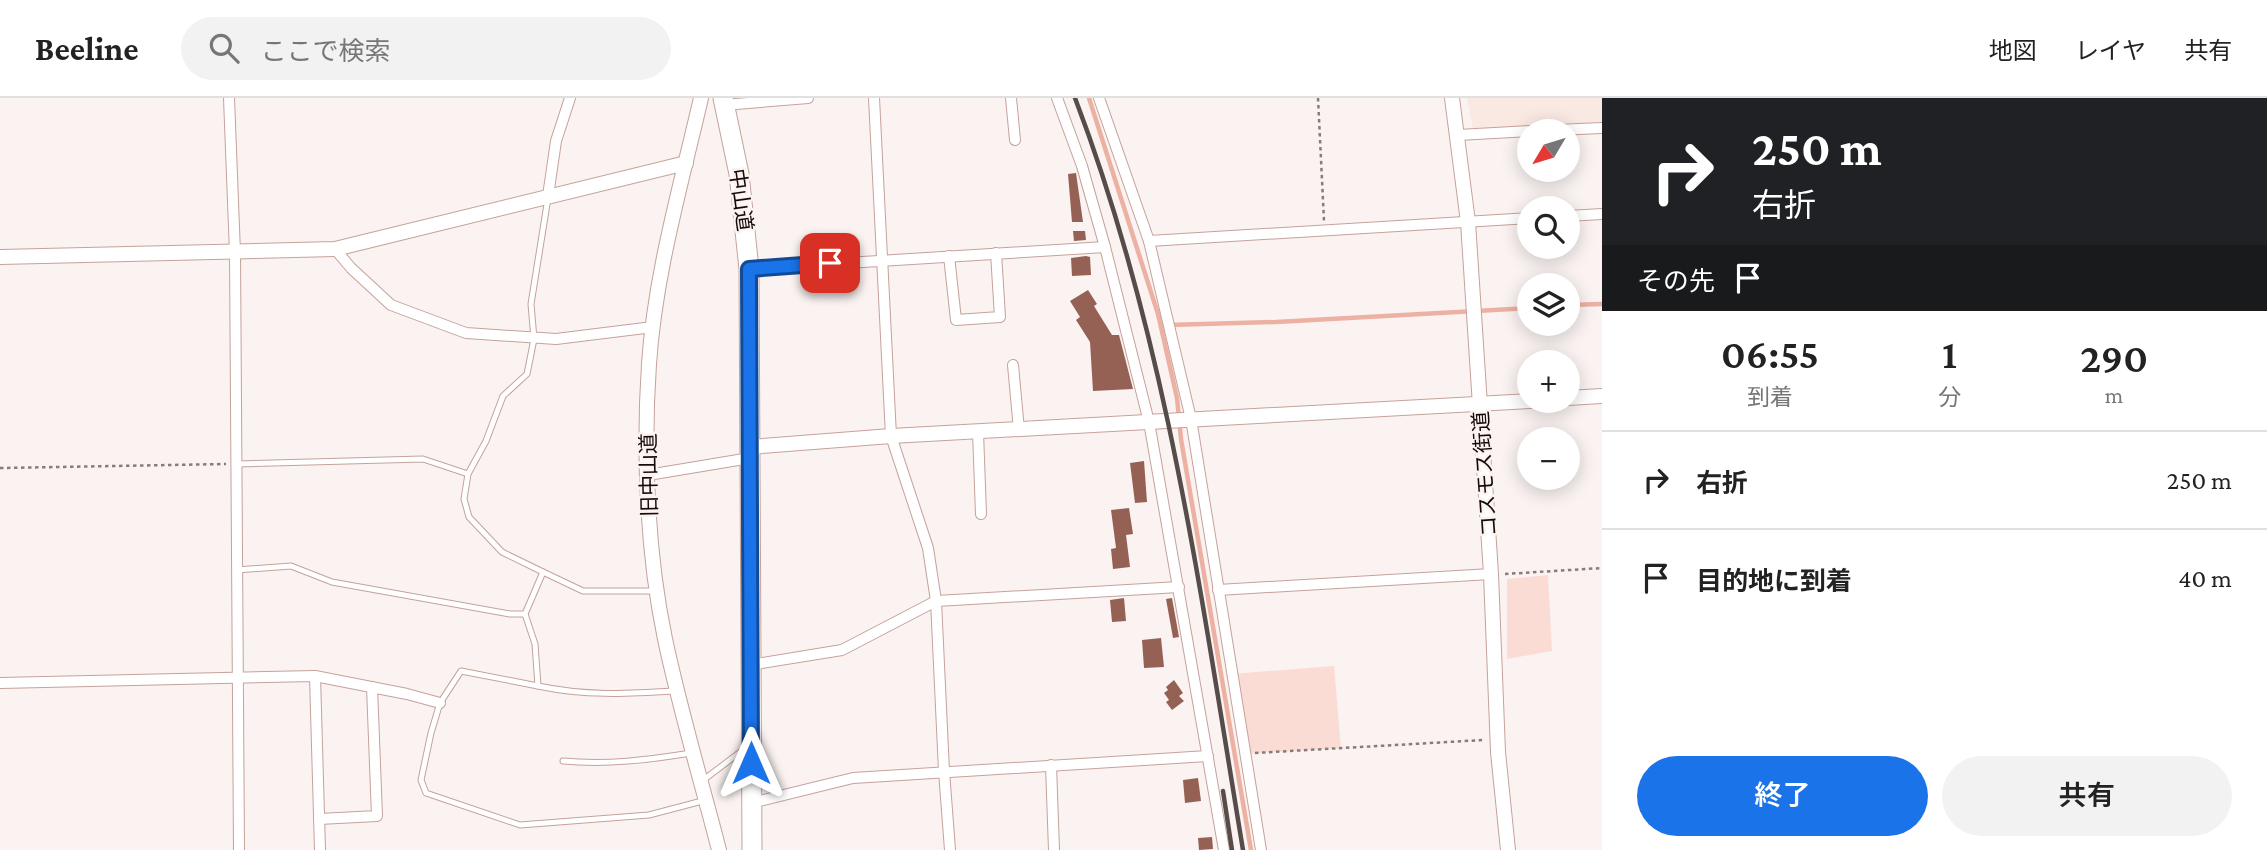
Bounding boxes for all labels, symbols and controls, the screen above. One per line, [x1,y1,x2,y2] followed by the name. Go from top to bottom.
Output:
[181,17,671,80] search box
[205,29,243,67] icon: search
[35,30,139,67] text: Beeline
[261,37,391,66] text: ここで検索
[1989,37,2037,64] text: 地図
[2075,37,2146,64] text: レイヤ
[2184,37,2232,64] text: 共有
[1517,119,1580,182] north arrow
[1517,119,1580,490] map controls
[1752,121,1882,176] text: 250 m
[1637,126,1728,217] icon: right
[725,167,757,233] street label: 中山道
[1752,187,1816,223] text: 右折
[1517,196,1580,259] button: search
[800,233,860,293] pin
[811,244,849,282] icon: arrive
[1729,259,1767,297] icon: arrive
[1637,267,1715,296] text: その先
[1517,273,1580,336] button: layers
[1721,330,1819,377] text: 06:55
[1942,330,1957,377] text: 1
[2080,334,2148,381] text: 290
[1517,350,1580,413] button: +
[2105,382,2123,408] text: m
[1747,384,1793,410] text: 到着
[1938,384,1961,410] text: 分
[1469,410,1501,538] street label: コスモス街道
[1517,427,1580,490] button: −
[636,433,662,517] street label: 旧中山道
[1637,461,1675,499] icon: right
[2167,466,2232,495] text: 250 m
[1696,469,1748,498] text: 右折
[1637,559,1675,597] icon: arrive
[2178,564,2232,593] text: 40 m
[1696,567,1852,596] text: 目的地に到着
[714,726,788,800] position arrow
[1637,756,1928,836] button: 終了
[1942,756,2232,836] button: 共有

